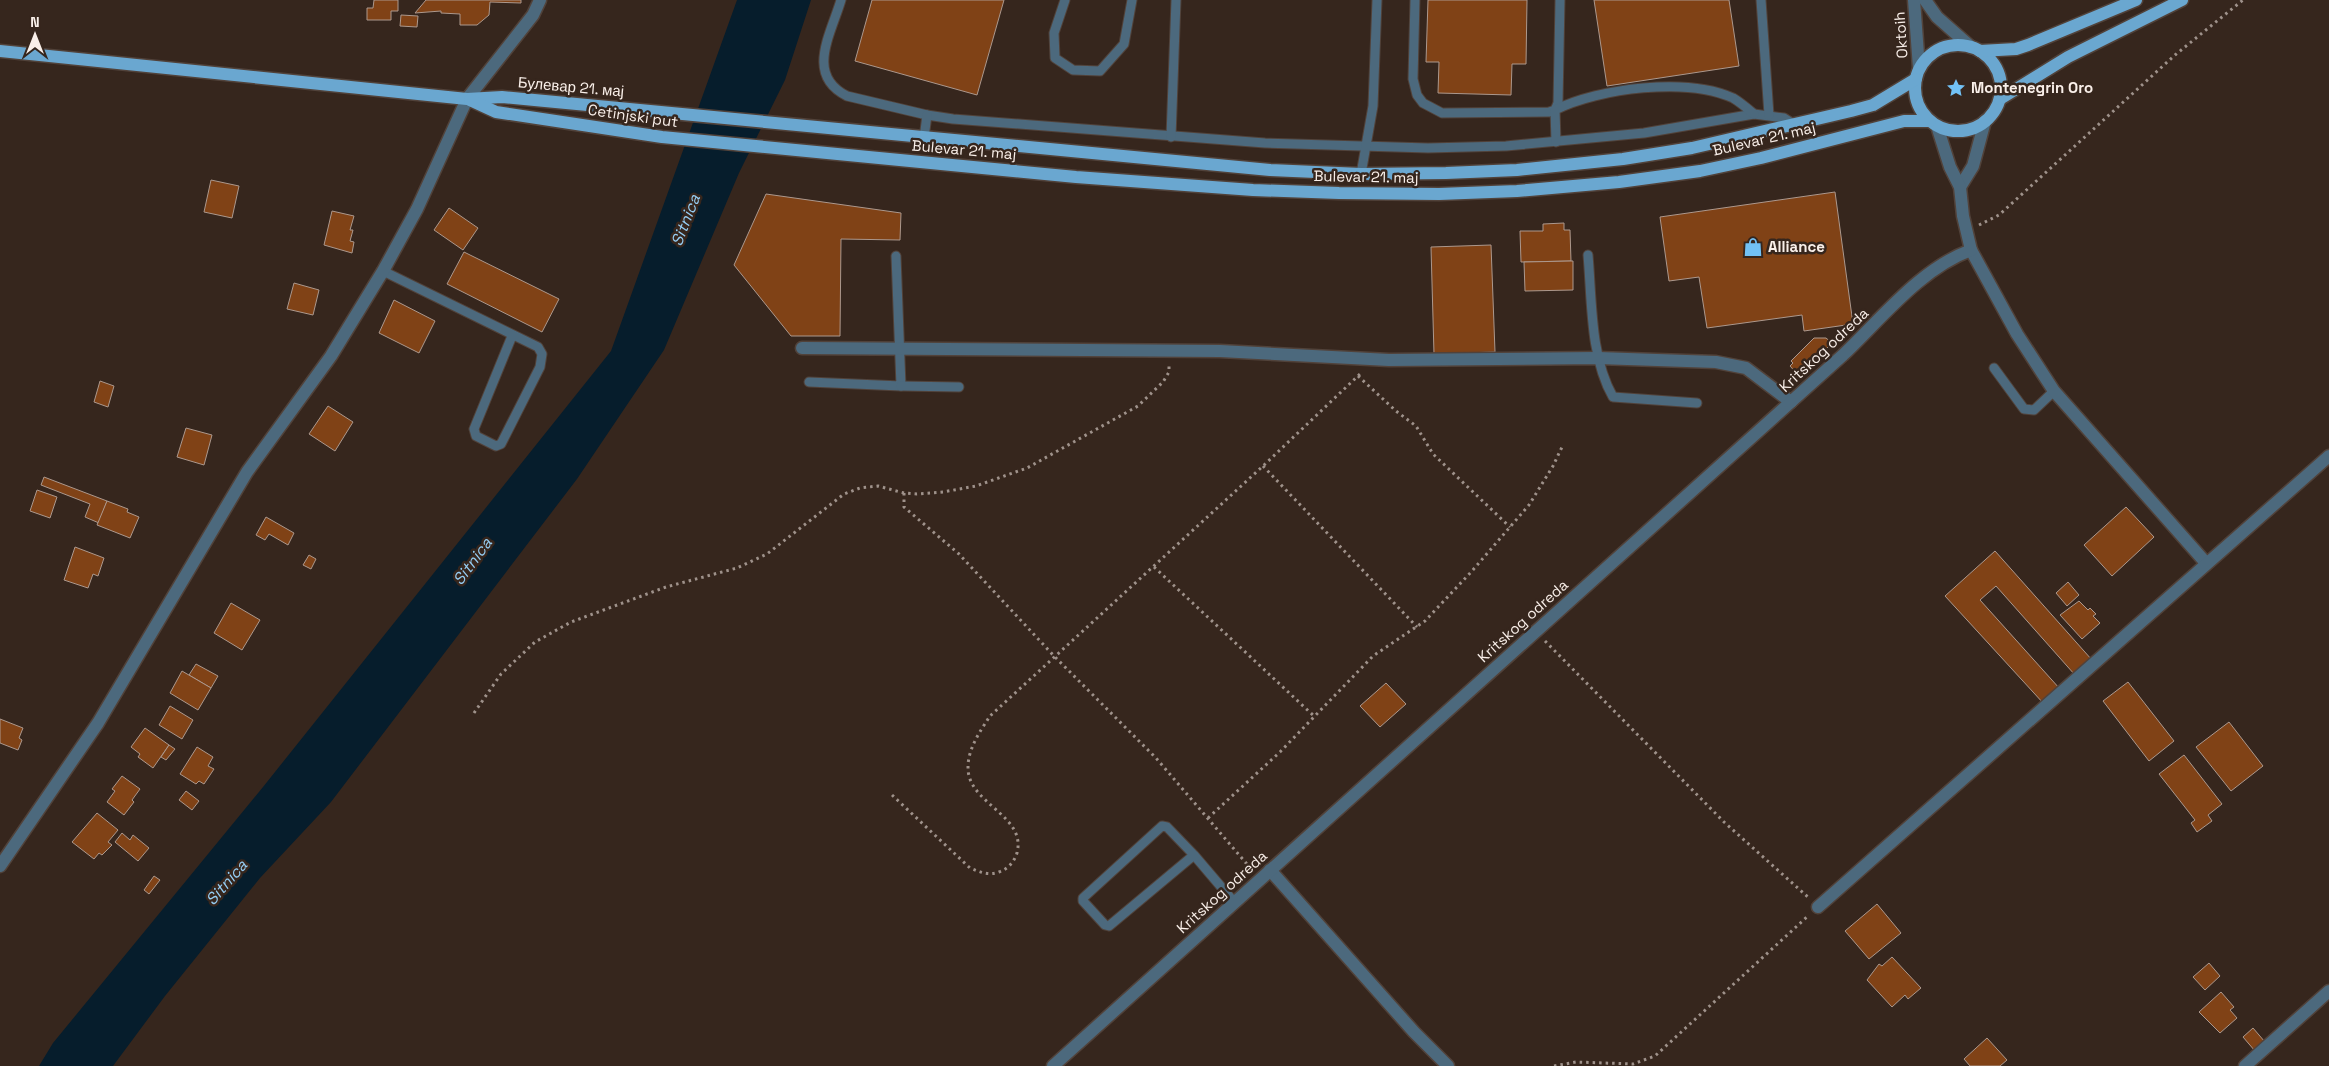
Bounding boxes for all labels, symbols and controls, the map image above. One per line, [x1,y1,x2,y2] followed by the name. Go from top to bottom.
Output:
[10,10,60,60] north arrow
[1889,11,1912,59] street label: Oktoih
[30,13,40,31] text: N
[517,72,625,101] street label: Булевар 21. мај
[1945,77,1967,99] place icon: Montenegrin Oro
[1971,78,2093,97] place label: Montenegrin Oro
[587,100,680,131] street label: Cetinjski put
[1711,117,1817,160] street label: Bulevar 21. maj
[911,135,1017,164] street label: Bulevar 21. maj
[1313,166,1419,187] street label: Bulevar 21. maj
[666,191,705,249] water label: Sitnica
[1742,236,1764,258] shop icon: Alliance
[1768,237,1825,256] place label: Alliance
[1775,303,1873,396] street label: Kritskog odreda
[448,533,497,589] water label: Sitnica
[1474,575,1572,666] street label: Kritskog odreda
[1173,846,1271,937] street label: Kritskog odreda
[201,855,252,909] water label: Sitnica

